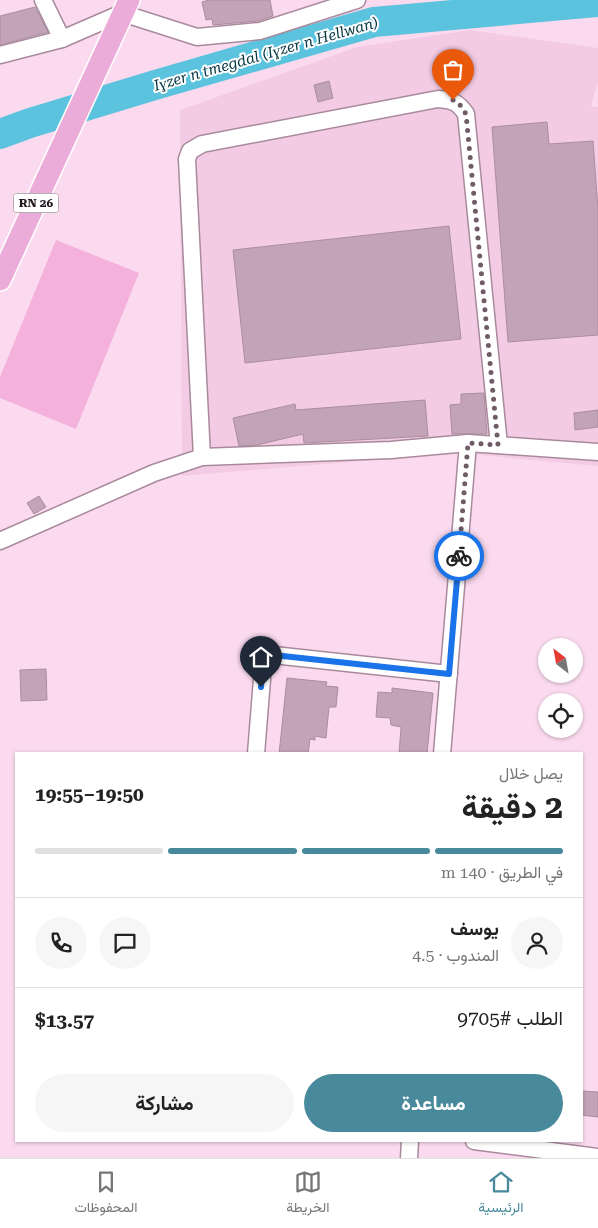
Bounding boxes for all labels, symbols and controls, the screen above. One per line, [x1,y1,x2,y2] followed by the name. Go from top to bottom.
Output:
[151,13,380,95] water label: Iɣzer n tmegdal (Iɣzer n Hellwan)
[432,49,474,100] pin
[439,56,467,84] icon: bag
[14,194,58,212] road number: RN 26
[434,531,484,581] courier
[445,542,473,570] icon: bike
[240,636,282,687] pin
[538,638,582,682] north arrow
[538,638,583,738] map controls
[247,643,275,671] icon: home
[538,693,583,738] button: locate
[499,764,563,783] text: يصل خلال
[35,783,144,806] text: 19:50–19:55
[462,788,563,826] text: 2 دقيقة
[441,863,563,882] text: في الطريق · 140 m
[35,917,87,969] button: phone
[99,917,151,969] button: chat
[450,917,499,940] text: يوسف
[511,917,563,969] button: person
[412,946,499,965] text: المندوب · 4.5
[457,1007,563,1030] text: الطلب #9705
[35,1009,94,1032] text: $13.57
[35,1074,294,1132] button: مشاركة
[304,1074,563,1132] button: مساعدة
[74,1168,137,1220] tab: المحفوظات
[286,1168,330,1220] tab: الخريطة
[478,1168,524,1220] tab: الرئيسية

